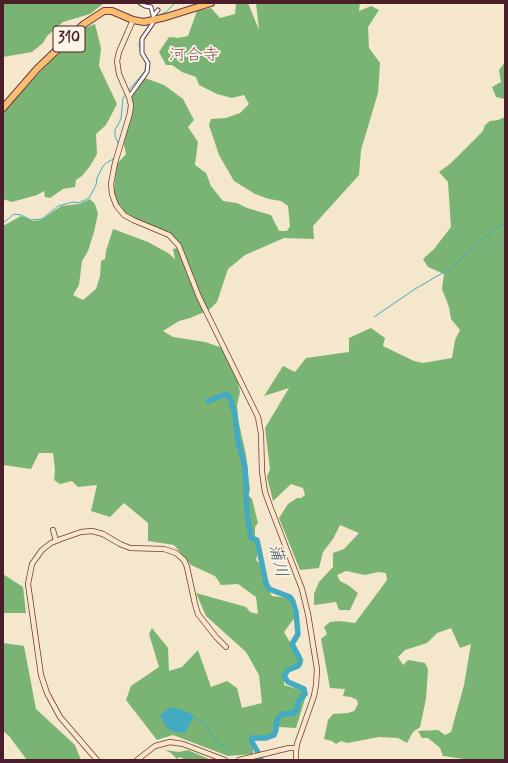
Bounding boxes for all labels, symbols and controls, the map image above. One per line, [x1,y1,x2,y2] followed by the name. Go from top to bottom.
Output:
[53,26,85,52] road number: 310
[169,46,219,66] district label: 河合寺
[263,542,291,580] water label: 蒲川

